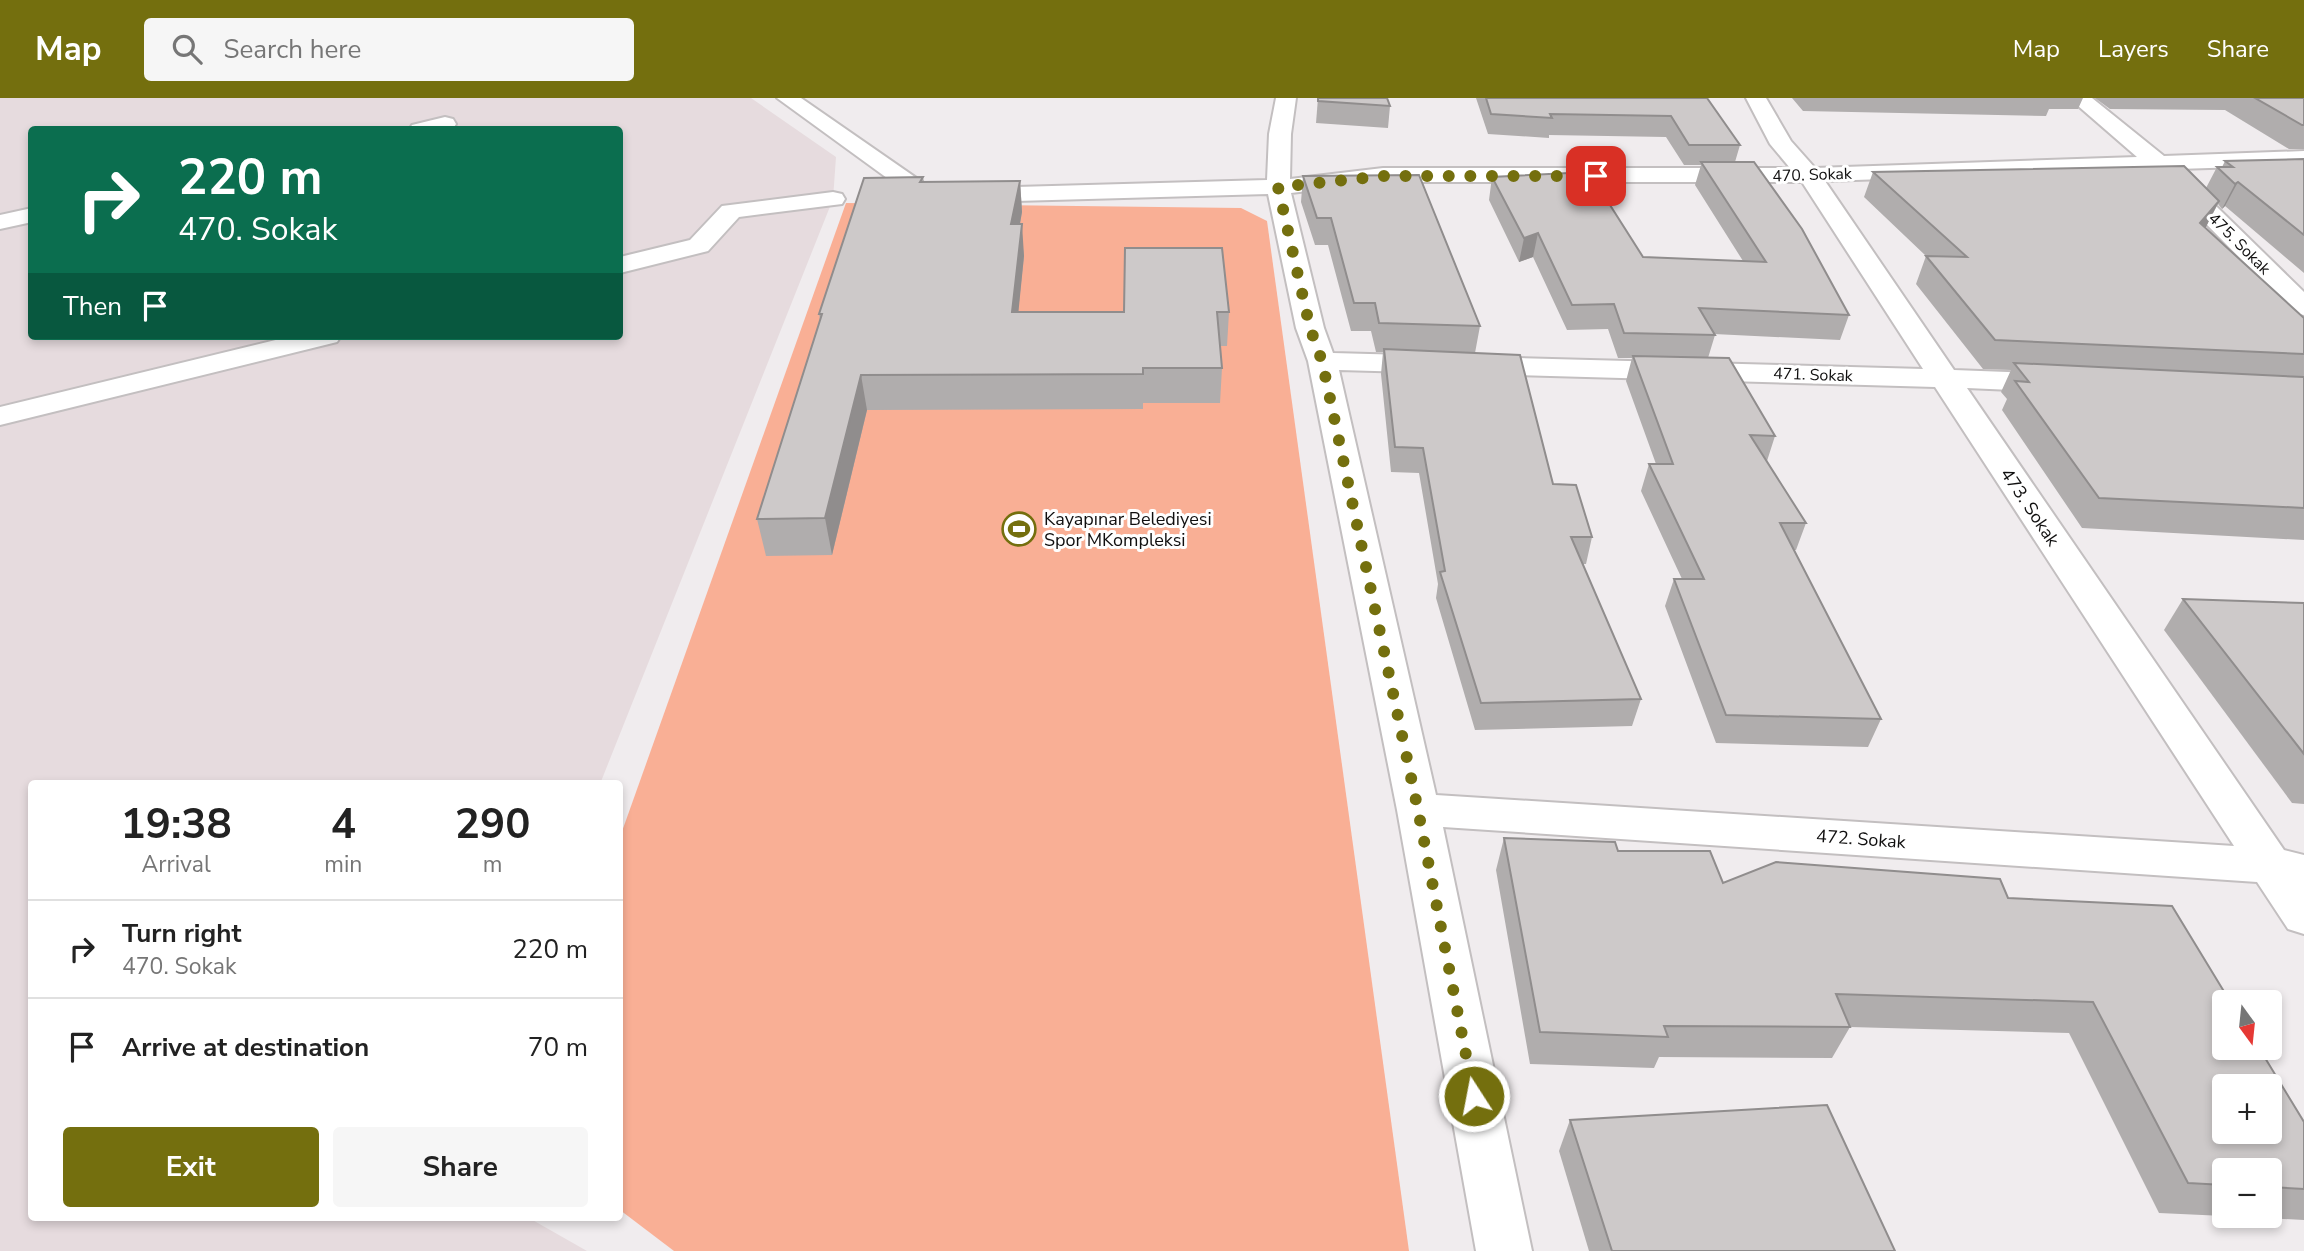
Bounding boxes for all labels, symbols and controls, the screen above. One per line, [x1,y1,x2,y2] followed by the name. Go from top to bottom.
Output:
[144,18,634,81] search box
[35,27,102,72] text: Map
[168,30,206,68] icon: search
[224,32,361,67] text: Search here
[2013,33,2060,65] text: Map
[2098,33,2169,65] text: Layers
[2207,33,2269,65] text: Share
[178,144,322,211] text: 220 m
[1566,146,1626,206] pin
[63,154,154,245] icon: right
[1577,157,1615,195] icon: arrive
[1772,163,1853,187] street label: 470. Sokak
[178,208,337,251] text: 470. Sokak
[2203,208,2276,280] street label: 475. Sokak
[136,287,174,325] icon: arrive
[63,289,122,324] text: Then
[1773,363,1854,387] street label: 471. Sokak
[1995,463,2066,552] street label: 473. Sokak
[1044,507,1212,552] place label: Kayapınar Belediyesi Spor MKompleksi
[1000,510,1038,548] sports icon: Kayapınar Belediyesi Spor MKompleksi
[121,796,232,853] text: 19:38
[331,796,356,853] text: 4
[455,796,530,853] text: 290
[1815,824,1908,854] street label: 472. Sokak
[142,849,211,880] text: Arrival
[324,849,362,880] text: min
[483,849,503,880] text: m
[122,916,241,951] text: Turn right
[63,930,101,968] icon: right
[512,932,588,967] text: 220 m
[122,951,237,982] text: 470. Sokak
[2212,990,2282,1060] north arrow
[2212,990,2282,1228] map controls
[63,1028,101,1066] icon: arrive
[122,1030,369,1065] text: Arrive at destination
[528,1030,588,1065] text: 70 m
[1437,1059,1511,1133] position arrow
[2212,1074,2282,1144] button: +
[63,1127,319,1207] button: Exit
[333,1127,588,1207] button: Share
[2212,1158,2282,1228] button: −

